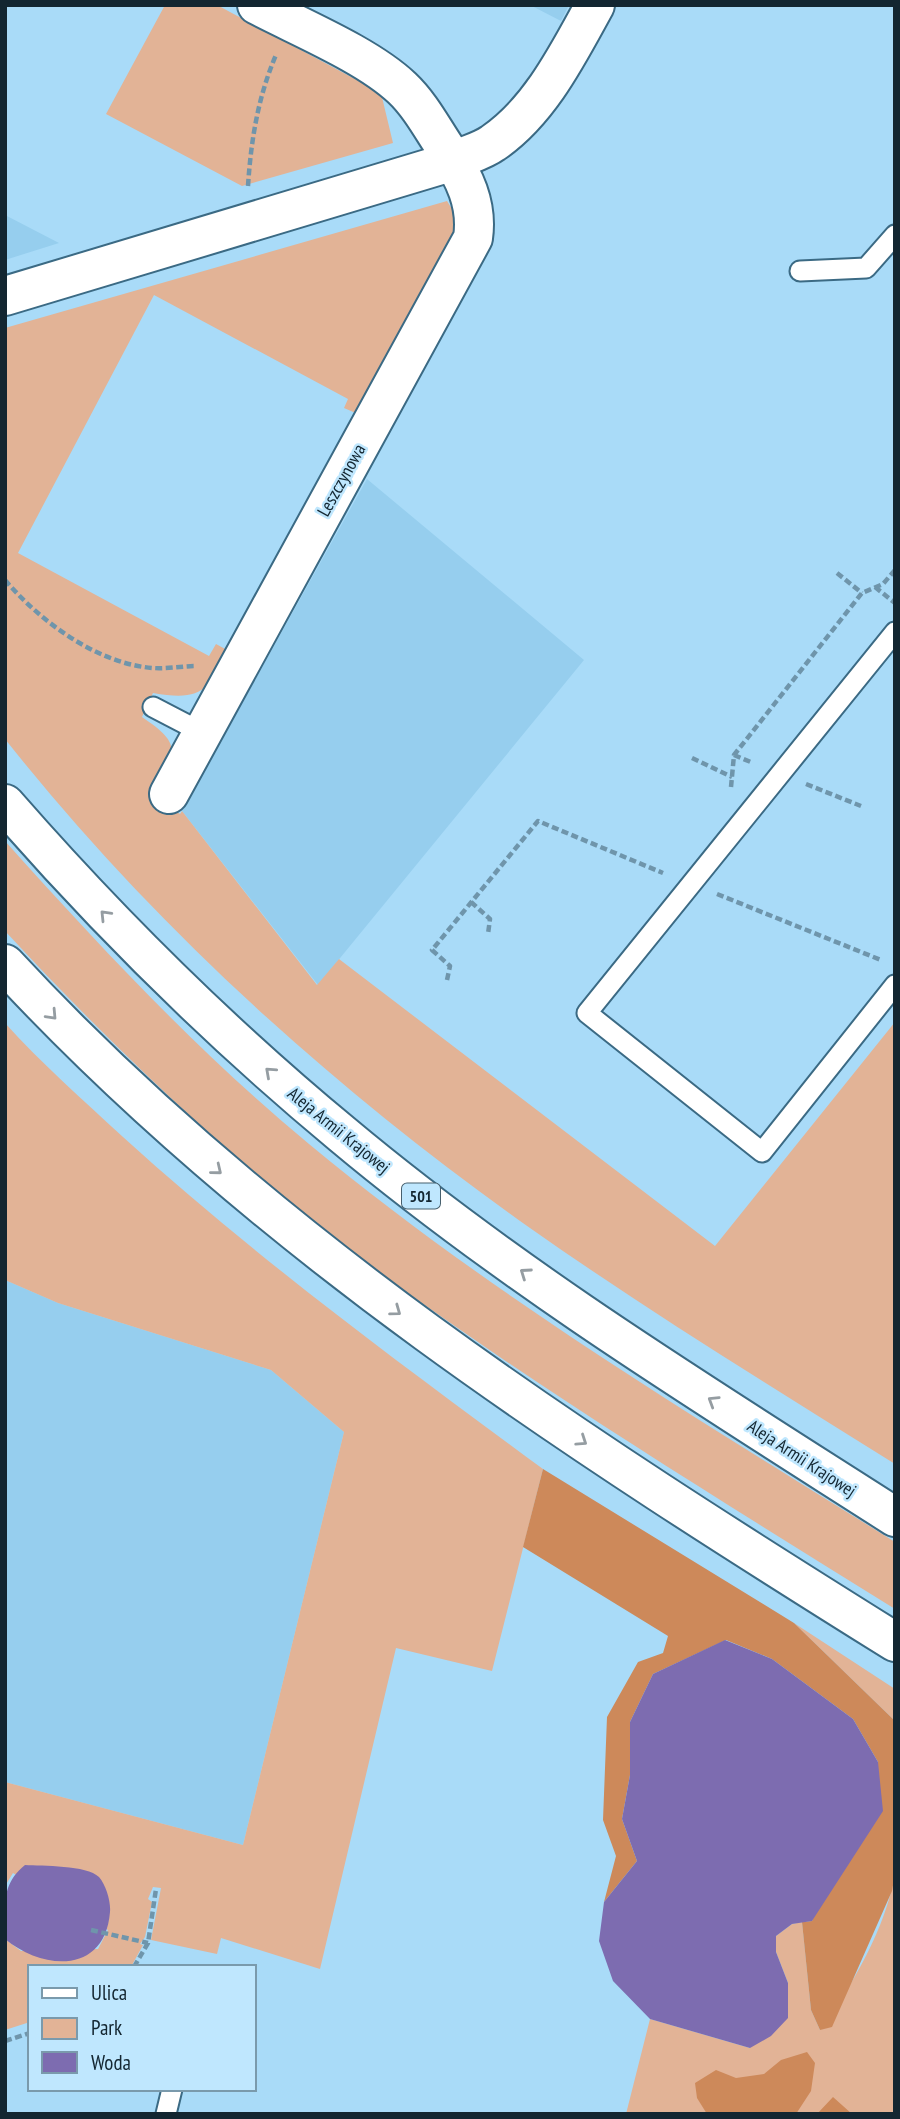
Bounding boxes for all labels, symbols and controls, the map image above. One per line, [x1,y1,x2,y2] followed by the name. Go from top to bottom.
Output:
[312,440,370,520] street label: Leszczynowa
[101,910,114,923] one-way arrow
[43,1007,56,1020] one-way arrow
[265,1068,278,1080] one-way arrow
[283,1082,395,1178] street label: Aleja Armii Krajowej
[209,1162,222,1174] one-way arrow
[402,1184,440,1208] road number: 501
[520,1269,533,1282] one-way arrow
[388,1303,401,1315] one-way arrow
[708,1397,721,1410] one-way arrow
[743,1414,861,1502] street label: Aleja Armii Krajowej
[574,1433,587,1446] one-way arrow
[28,1965,256,2091] legend
[91,1979,127,2006] text: Ulica
[91,2014,122,2041] text: Park
[91,2049,131,2076] text: Woda

